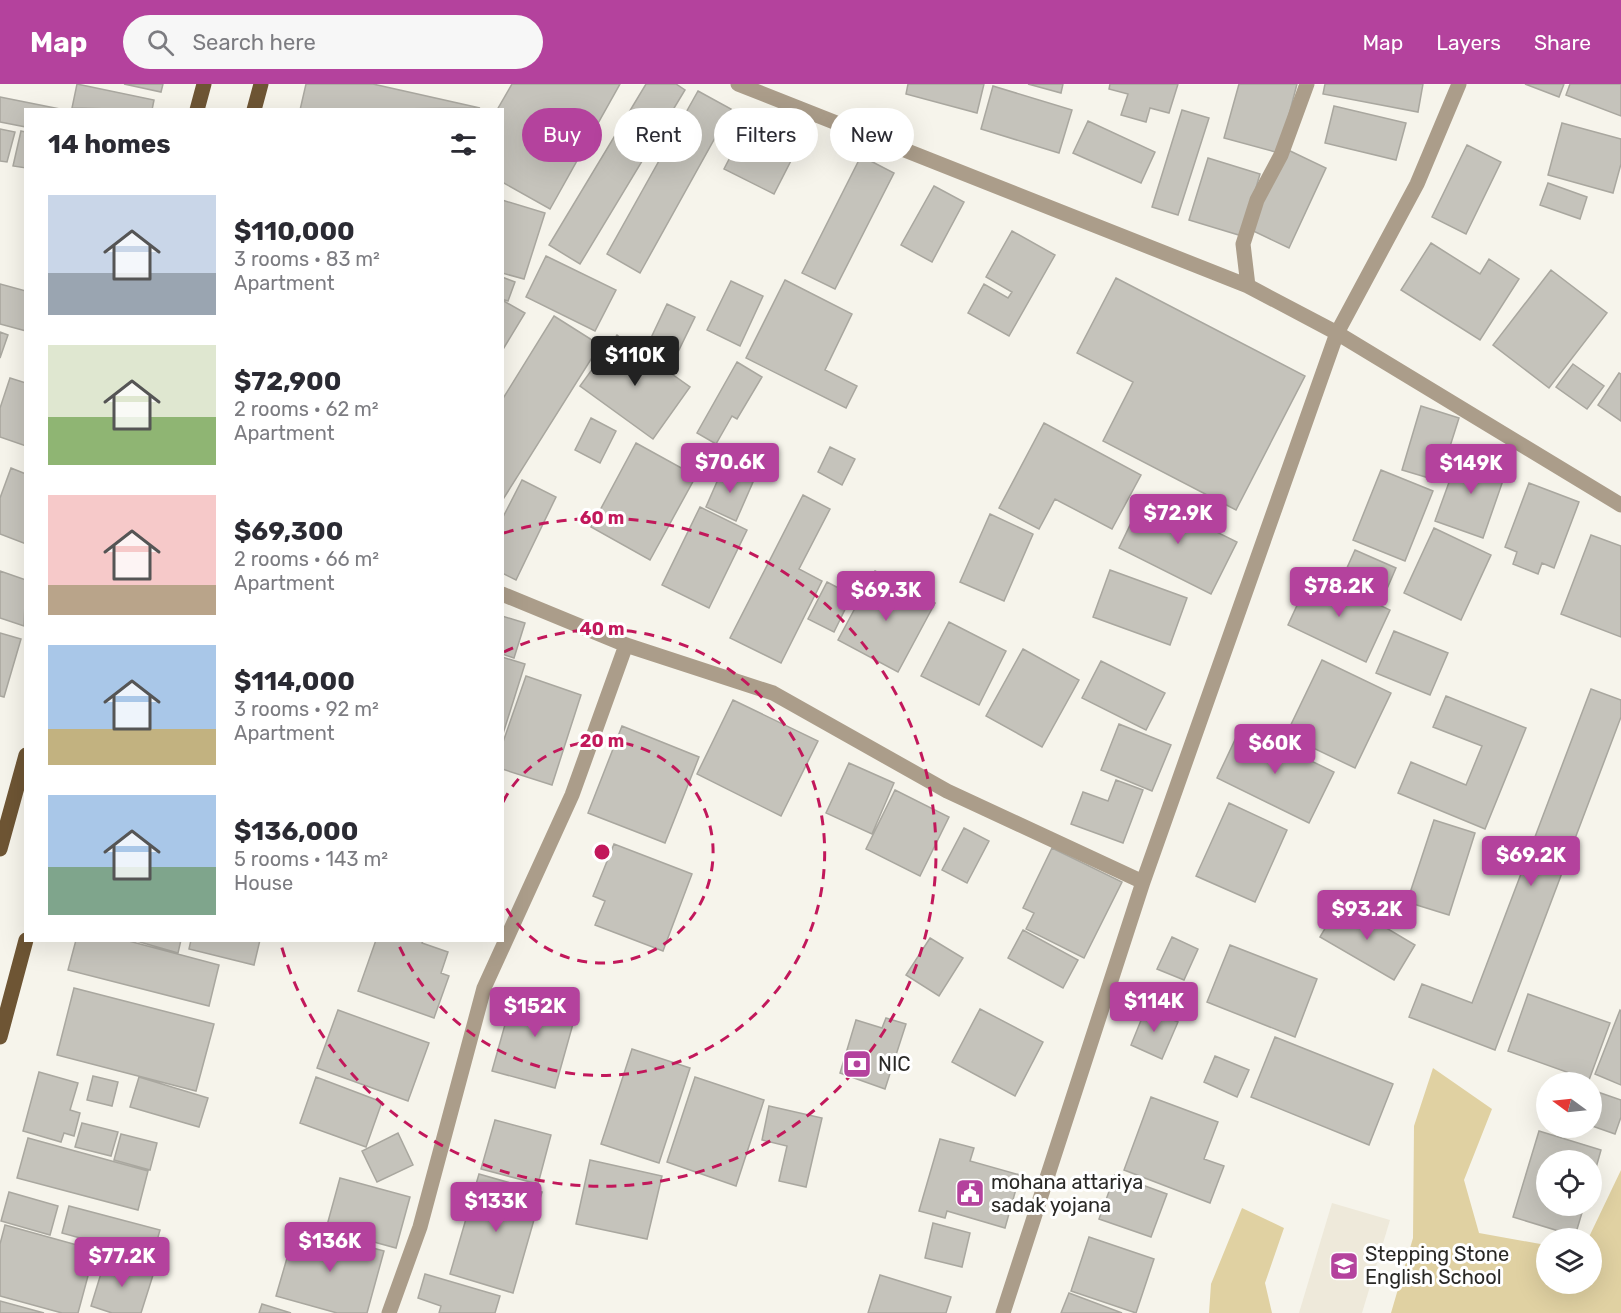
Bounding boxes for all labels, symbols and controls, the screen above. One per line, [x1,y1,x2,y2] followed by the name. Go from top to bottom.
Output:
[123,15,543,69] search box
[30,26,87,59] text: Map
[144,26,177,59] icon: search
[192,29,316,56] text: Search here
[1362,30,1403,55] text: Map
[1436,30,1501,55] text: Layers
[1534,30,1591,55] text: Share
[522,108,602,162] chip: Buy
[614,108,702,162] chip: Rent
[714,108,818,162] chip: Filters
[830,108,914,162] chip: New
[447,128,480,161] icon: filters
[48,129,171,160] text: 14 homes
[234,216,355,247] text: $110,000
[96,219,168,291] icon: home
[234,247,380,271] text: 3 rooms · 83 m²
[234,271,335,295] text: Apartment
[593,336,677,387] pin: $110K
[605,343,665,367] text: $110K
[234,366,341,397] text: $72,900
[96,369,168,441] icon: home
[234,397,379,421] text: 2 rooms · 62 m²
[234,421,335,445] text: Apartment
[681,443,779,494] pin: $70.6K
[1429,444,1513,495] pin: $149K
[695,450,765,474] text: $70.6K
[1440,451,1502,475] text: $149K
[1129,494,1227,545] pin: $72.9K
[1144,501,1212,525] text: $72.9K
[580,507,624,529] text: 60 m
[234,516,343,547] text: $69,300
[96,519,168,591] icon: home
[234,547,379,571] text: 2 rooms · 66 m²
[1290,567,1388,618] pin: $78.2K
[234,571,335,595] text: Apartment
[837,571,935,622] pin: $69.3K
[1304,574,1374,598] text: $78.2K
[851,578,921,602] text: $69.3K
[580,618,624,640] text: 40 m
[234,666,355,697] text: $114,000
[96,669,168,741] icon: home
[234,697,379,721] text: 3 rooms · 92 m²
[234,721,335,745] text: Apartment
[1239,724,1311,775] pin: $60K
[580,730,624,752] text: 20 m
[1248,731,1302,755] text: $60K
[234,816,358,847] text: $136,000
[96,819,168,891] icon: home
[1482,836,1580,887] pin: $69.2K
[592,842,612,862] centre of rings
[1496,843,1566,867] text: $69.2K
[234,847,388,871] text: 5 rooms · 143 m²
[234,871,293,895] text: House
[1318,890,1416,941] pin: $93.2K
[1331,897,1403,921] text: $93.2K
[1112,982,1196,1033] pin: $114K
[493,987,577,1038] pin: $152K
[1124,989,1184,1013] text: $114K
[504,994,566,1018] text: $152K
[841,1048,873,1080] bank icon: NIC
[878,1052,911,1076] place label: NIC
[1536,1072,1602,1138] north arrow
[1536,1072,1602,1294] map controls
[1536,1150,1602,1216] button: locate
[991,1170,1143,1217] place label: mohana attariya sadak yojana
[954,1177,986,1209] public building icon: mohana attariya sadak yojana
[454,1182,538,1233] pin: $133K
[465,1189,527,1213] text: $133K
[288,1222,372,1273] pin: $136K
[1536,1228,1602,1294] button: layers
[299,1229,361,1253] text: $136K
[73,1237,171,1288] pin: $77.2K
[1365,1242,1509,1289] place label: Stepping Stone English School
[88,1244,156,1268] text: $77.2K
[1328,1250,1360,1282] school or university icon: Stepping Stone English School

